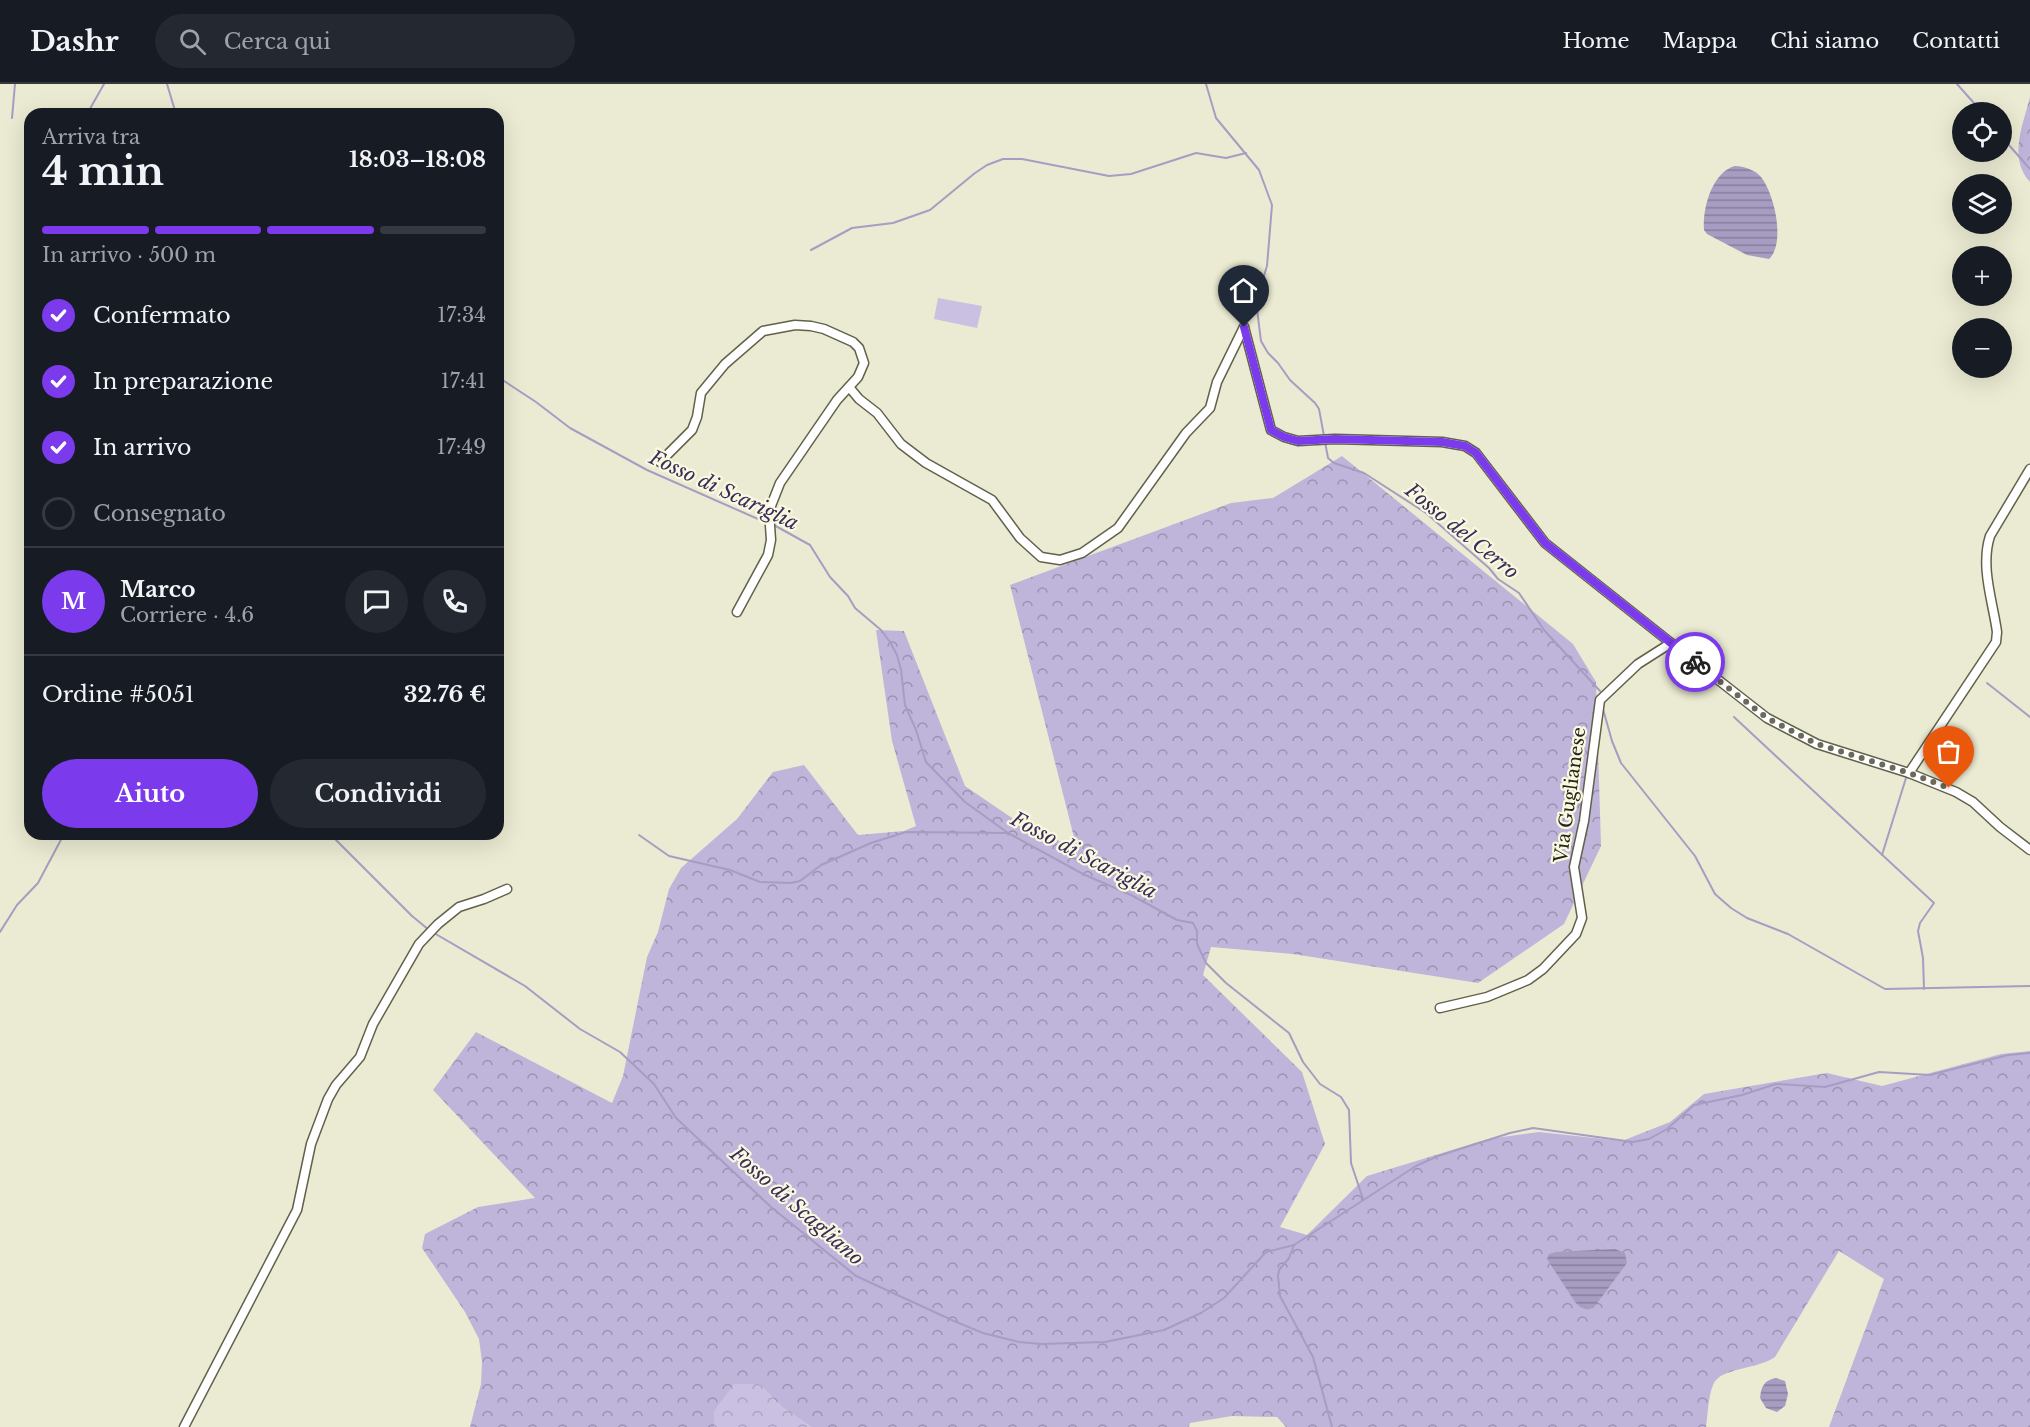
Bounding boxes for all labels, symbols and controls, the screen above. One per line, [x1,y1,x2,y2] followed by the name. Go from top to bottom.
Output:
[155,14,575,68] search box
[30,24,119,59] text: Dashr
[176,25,209,58] icon: search
[224,28,331,55] text: Cerca qui
[1562,28,1630,54] text: Home
[1663,28,1737,54] text: Mappa
[1770,28,1879,54] text: Chi siamo
[1912,28,2000,54] text: Contatti
[1952,102,2012,378] map controls
[1952,102,2012,162] button: locate
[42,125,140,149] text: Arriva tra
[349,146,486,173] text: 18:03–18:08
[42,147,164,196] text: 4 min
[1952,174,2012,234] button: layers
[42,243,216,267] text: In arrivo · 500 m
[1952,246,2012,306] button: +
[1218,265,1269,327] pin
[1227,274,1260,307] icon: home
[42,299,75,332] icon: check
[93,302,231,329] text: Confermato
[437,303,486,327] text: 17:34
[1952,318,2012,378] button: −
[42,365,75,398] icon: check
[93,368,273,395] text: In preparazione
[441,369,486,393] text: 17:41
[42,431,75,464] icon: check
[93,434,192,461] text: In arrivo
[437,435,486,459] text: 17:49
[645,445,802,535] water label: Fosso di Scariglia
[1400,477,1524,584] water label: Fosso del Cerro
[93,500,226,527] text: Consegnato
[345,570,408,633] button: chat
[423,570,486,633] button: phone
[120,576,196,603] text: Marco
[61,588,86,615] text: M
[120,603,254,627] text: Corriere · 4.6
[1665,632,1725,692] courier
[1679,646,1712,679] icon: bike
[42,681,195,708] text: Ordine #5051
[403,681,486,708] text: 32.76 €
[1549,726,1590,865] street label: Via Guglianese
[1923,726,1974,788] pin
[1932,735,1965,768] icon: bag
[42,759,258,828] button: Aiuto
[270,759,486,828] button: Condividi
[1006,806,1161,904] water label: Fosso di Scariglia
[725,1141,869,1270] water label: Fosso di Scagliano

